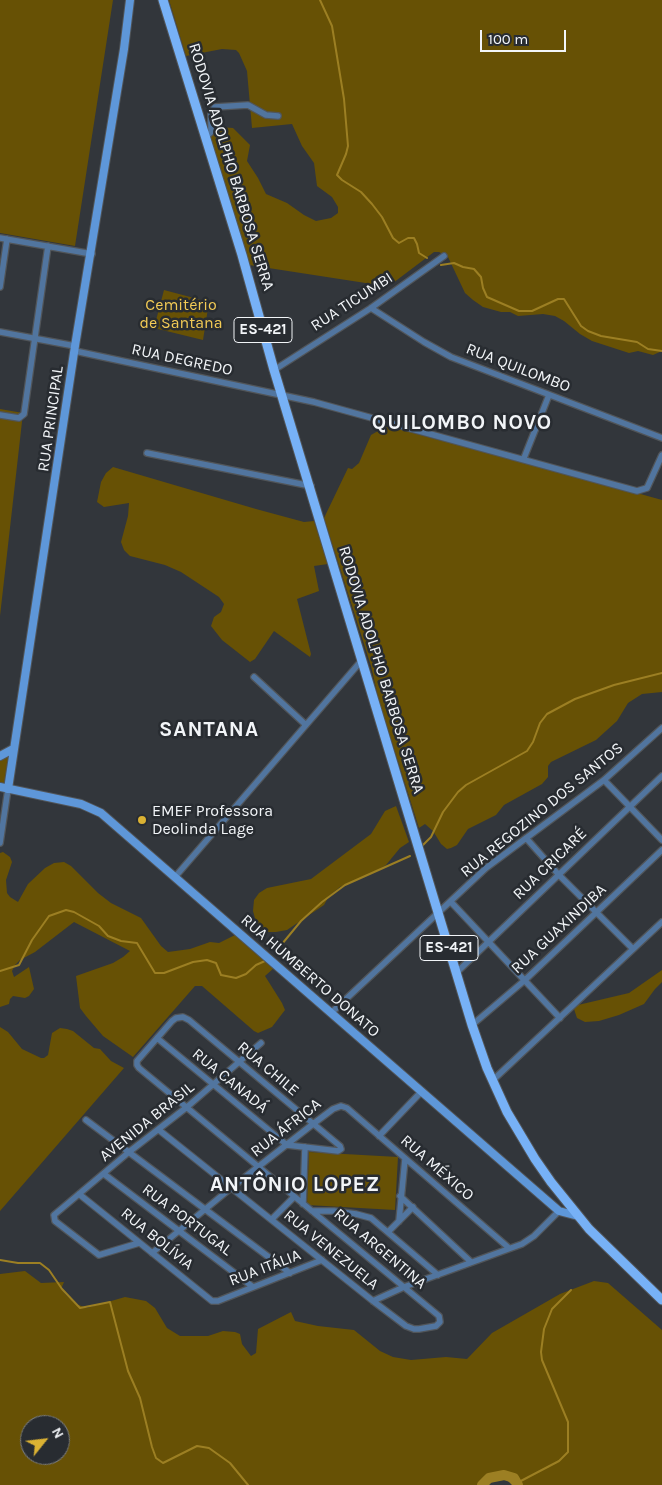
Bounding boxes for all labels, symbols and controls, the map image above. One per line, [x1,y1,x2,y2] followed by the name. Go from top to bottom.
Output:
[482,20,568,52] scale bar
[488,30,528,48] text: 100 m
[184,41,278,293] street label: RODOVIA ADOLPHO BARBOSA SERRA
[307,268,397,336] street label: RUA TICUMBI
[140,295,222,333] park label: Cemitério de Santana
[234,318,292,342] road number: ES-421
[463,339,573,397] street label: RUA QUILOMBO
[130,340,234,380] street label: RUA DEGREDO
[34,365,68,473] street label: RUA PRINCIPAL
[370,410,554,436] district label: QUILOMBO NOVO
[334,544,428,796] street label: RODOVIA ADOLPHO BARBOSA SERRA
[158,717,260,743] district label: SANTANA
[457,738,627,882] street label: RUA REGOZINO DOS SANTOS
[152,801,273,839] place label: EMEF Professora Deolinda Lage
[136,814,148,826] marker: EMEF Professora Deolinda Lage
[509,824,591,904] street label: RUA CRICARÉ
[507,880,611,978] street label: RUA GUAXINDIBA
[237,911,383,1041] street label: RUA HUMBERTO DONATO
[420,936,478,960] road number: ES-421
[233,1038,303,1100] street label: RUA CHILE
[188,1045,272,1117] street label: RUA CANADÁ
[96,1078,198,1166] street label: AVENIDA BRASIL
[247,1095,325,1161] street label: RUA ÁFRICA
[396,1131,478,1205] street label: RUA MÉXICO
[208,1172,382,1198] district label: ANTÔNIO LOPEZ
[138,1180,236,1260] street label: RUA PORTUGAL
[117,1204,197,1274] street label: RUA BOLÍVIA
[330,1205,430,1293] street label: RUA ARGENTINA
[280,1206,382,1294] street label: RUA VENEZUELA
[226,1246,304,1290] street label: RUA ITÁLIA
[20,1415,70,1465] north arrow
[48,1424,68,1441] text: N

